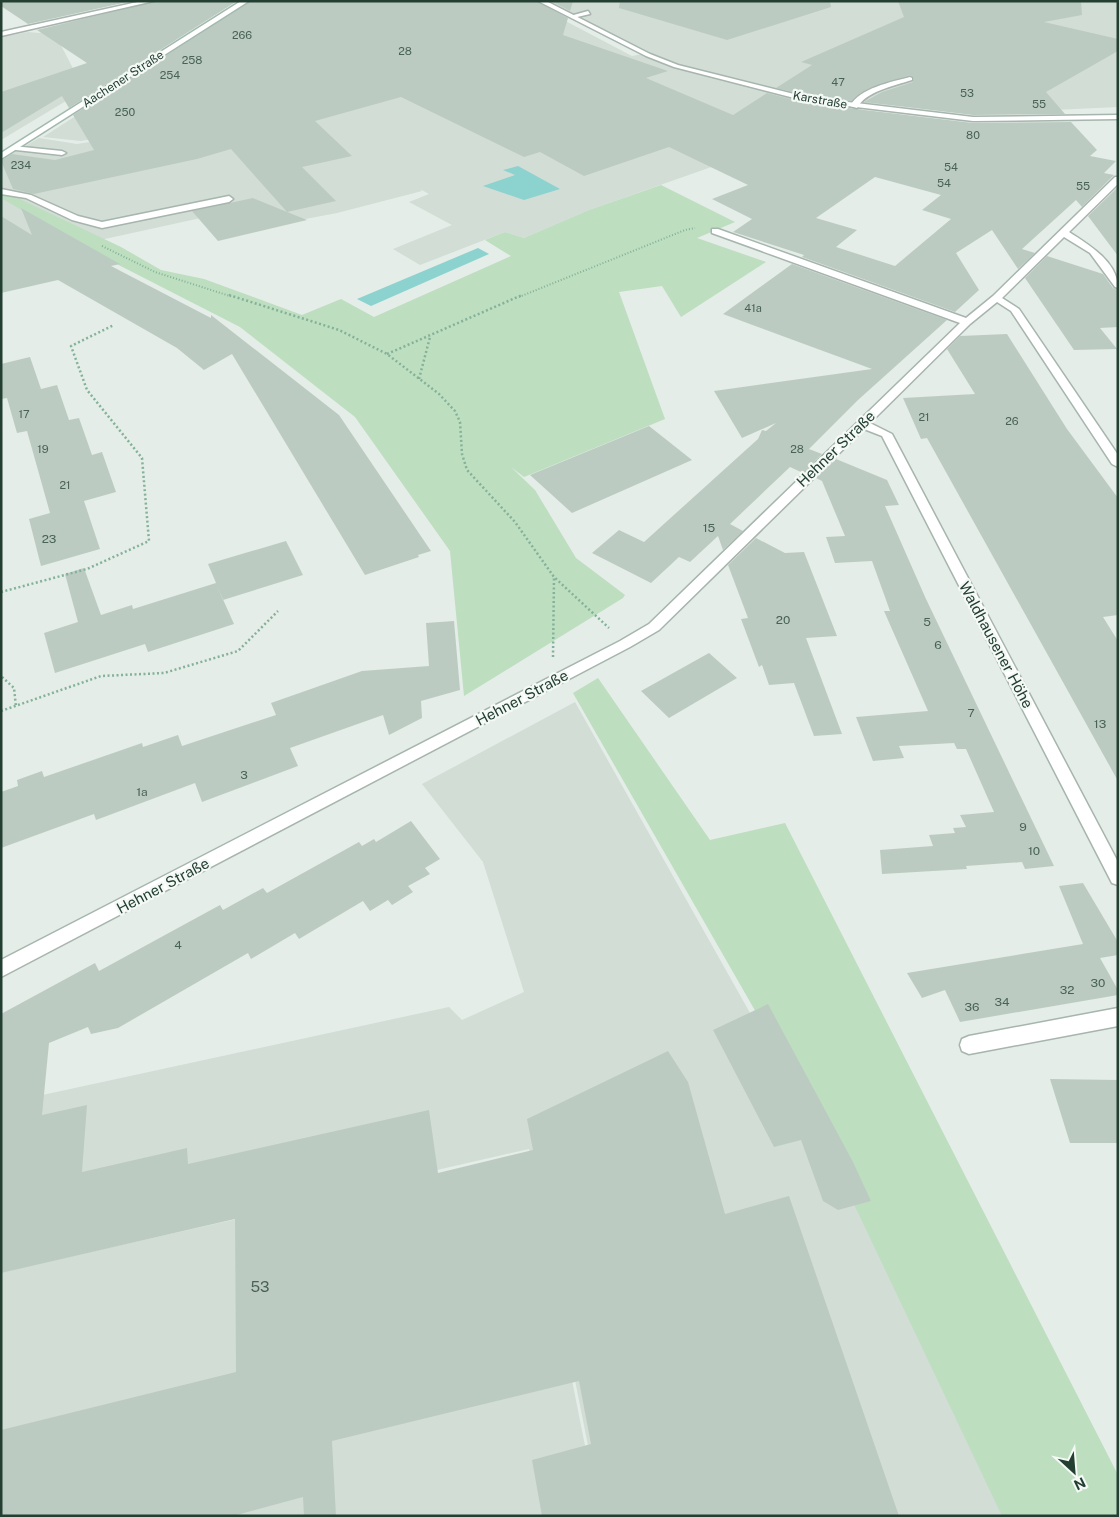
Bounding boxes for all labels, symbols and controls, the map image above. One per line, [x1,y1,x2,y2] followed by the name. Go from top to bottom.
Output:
[232,29,252,41] house number: 266
[398,45,412,57] house number: 28
[80,47,166,110] street label: Aachener Straße
[182,54,202,66] house number: 258
[160,69,180,81] house number: 254
[831,76,845,88] house number: 47
[960,87,974,99] house number: 53
[792,88,848,112] street label: Karstraße
[1032,98,1046,110] house number: 55
[115,106,135,118] house number: 250
[966,129,980,141] house number: 80
[11,159,31,171] house number: 234
[944,161,958,173] house number: 54
[937,177,951,189] house number: 54
[1076,180,1090,192] house number: 55
[744,302,762,314] house number: 41a
[793,407,878,490] street label: Hehner Straße
[18,408,30,420] house number: 17
[918,411,930,423] house number: 21
[1005,415,1019,427] house number: 26
[37,443,49,455] house number: 19
[790,443,804,455] house number: 28
[59,479,71,491] house number: 21
[703,521,716,535] house number: 15
[42,532,56,546] house number: 23
[956,579,1037,711] street label: Waldhausener Höhe
[776,613,790,627] house number: 20
[923,615,931,629] house number: 5
[934,638,942,652] house number: 6
[473,666,571,729] street label: Hehner Straße
[967,706,975,720] house number: 7
[1094,717,1106,731] house number: 13
[240,768,248,782] house number: 3
[136,785,148,799] house number: 1a
[1019,820,1027,834] house number: 9
[1028,844,1040,858] house number: 10
[114,854,212,917] street label: Hehner Straße
[174,938,182,952] house number: 4
[1091,976,1105,990] house number: 30
[1060,983,1074,997] house number: 32
[994,995,1010,1009] house number: 34
[965,1000,979,1014] house number: 36
[250,1278,270,1295] house number: 53
[1049,1447,1099,1497] north arrow
[1071,1474,1088,1493] text: N

